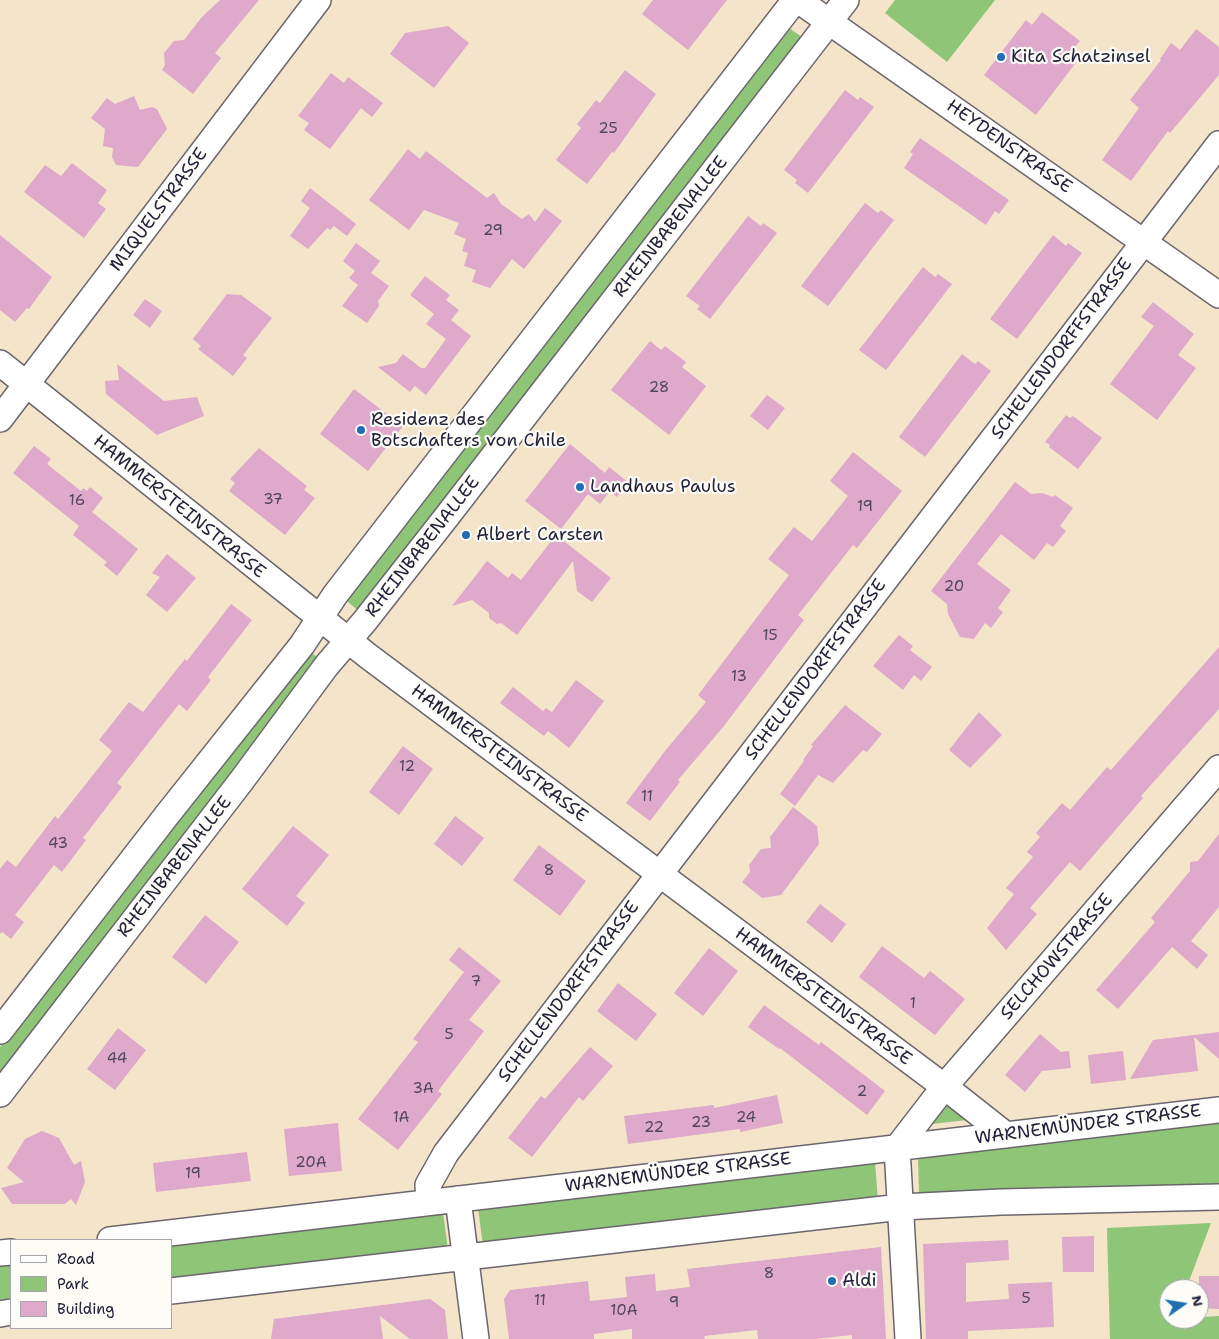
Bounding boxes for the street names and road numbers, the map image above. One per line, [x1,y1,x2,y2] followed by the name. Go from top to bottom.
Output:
[942,96,1076,198] street label: HEYDENSTRASSE
[106,144,212,276] street label: MIQUELSTRASSE
[609,152,733,302] street label: RHEINBABENALLEE
[987,254,1137,444] street label: SCHELLENDORFFSTRASSE
[88,431,270,583] street label: HAMMERSTEINSTRASSE
[361,472,485,622] street label: RHEINBABENALLEE
[741,575,891,765] street label: SCHELLENDORFFSTRASSE
[406,680,592,828] street label: HAMMERSTEINSTRASSE
[113,792,237,942] street label: RHEINBABENALLEE
[996,889,1118,1025] street label: SELCHOWSTRASSE
[494,897,644,1087] street label: SCHELLENDORFFSTRASSE
[730,923,916,1071] street label: HAMMERSTEINSTRASSE
[974,1100,1202,1150] street label: WARNEMÜNDER STRASSE
[564,1148,792,1198] street label: WARNEMÜNDER STRASSE

